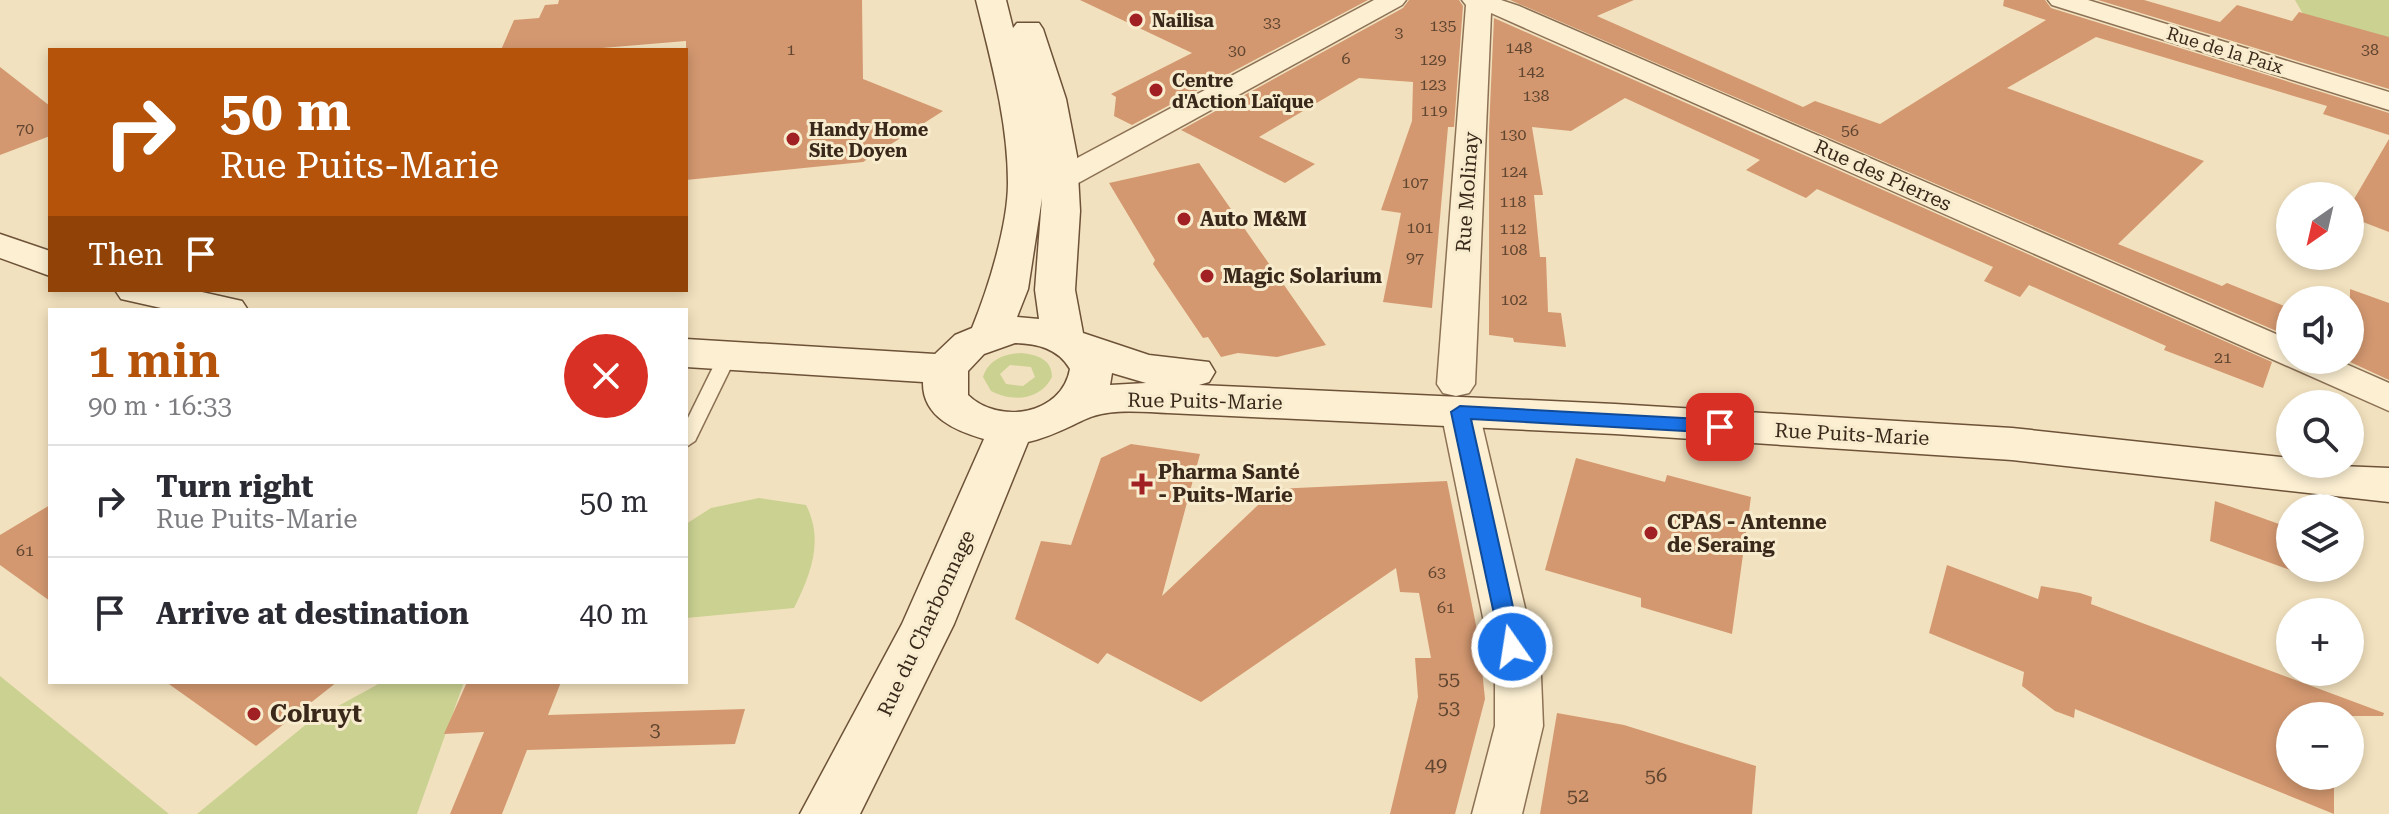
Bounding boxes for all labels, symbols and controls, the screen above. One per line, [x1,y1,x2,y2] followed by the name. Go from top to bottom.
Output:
[1152,10,1214,31] place label: Nailisa
[1127,11,1145,29] marker: Nailisa
[1263,13,1281,32] house number: 33
[1430,16,1456,35] house number: 135
[2164,22,2286,78] street label: Rue de la Paix
[1395,23,1404,42] house number: 3
[1506,38,1532,57] house number: 148
[787,40,796,59] house number: 1
[2361,40,2379,59] house number: 38
[1228,41,1246,60] house number: 30
[1342,49,1351,68] house number: 6
[1420,50,1446,69] house number: 129
[1518,62,1544,81] house number: 142
[1172,70,1314,112] place label: Centre d'Action Laïque
[1420,75,1446,94] house number: 123
[220,78,351,144] text: 50 m
[88,80,192,184] icon: right
[1147,81,1165,99] marker: Centre d'Action Laïque
[1523,86,1549,105] house number: 138
[1421,101,1447,120] house number: 119
[16,119,34,138] house number: 70
[809,119,929,161] place label: Handy Home Site Doyen
[1841,121,1859,140] house number: 56
[1500,125,1526,144] house number: 130
[784,130,802,148] marker: Handy Home Site Doyen
[1451,131,1483,253] street label: Rue Molinay
[1811,134,1955,216] street label: Rue des Pierres
[220,145,499,187] text: Rue Puits-Marie
[1501,162,1527,181] house number: 124
[1402,173,1428,192] house number: 107
[2276,182,2364,270] north arrow
[2276,182,2364,790] map controls
[1500,192,1526,211] house number: 118
[1200,207,1307,231] place label: Auto M&M
[1175,210,1193,228] marker: Auto M&M
[1407,218,1433,237] house number: 101
[1500,219,1526,238] house number: 112
[179,232,223,276] icon: arrive
[88,237,163,272] text: Then
[1501,240,1527,259] house number: 108
[1406,248,1424,267] house number: 97
[1223,264,1382,288] place label: Magic Solarium
[1198,267,1216,285] marker: Magic Solarium
[2276,286,2364,374] button: sound
[1501,290,1527,309] house number: 102
[88,333,220,389] text: 1 min
[564,334,648,418] button: close
[2214,348,2232,367] house number: 21
[1127,388,1283,414] street label: Rue Puits-Marie
[2276,390,2364,478] button: search
[88,391,232,421] text: 90 m · 16:33
[1686,393,1754,461] pin
[1698,405,1742,449] icon: arrive
[1774,418,1930,450] street label: Rue Puits-Marie
[1158,460,1300,507] place label: Pharma Santé - Puits-Marie
[156,469,313,504] text: Turn right
[1133,475,1151,493] marker: Pharma Santé - Puits-Marie
[88,479,132,523] icon: right
[579,484,648,519] text: 50 m
[2276,494,2364,582] button: layers
[156,504,358,534] text: Rue Puits-Marie
[1667,510,1827,557] place label: CPAS - Antenne de Seraing
[1642,524,1660,542] marker: CPAS - Antenne de Seraing
[872,526,980,720] street label: Rue du Charbonnage
[16,541,34,560] house number: 61
[1428,563,1446,582] house number: 63
[88,591,132,635] icon: arrive
[156,596,469,631] text: Arrive at destination
[579,596,648,631] text: 40 m
[1437,598,1455,617] house number: 61
[2276,598,2364,686] button: +
[1470,605,1554,689] position arrow
[1438,666,1460,690] house number: 55
[1438,695,1460,719] house number: 53
[270,700,362,728] place label: Colruyt
[2276,702,2364,790] button: −
[245,705,263,723] marker: Colruyt
[649,717,661,741] house number: 3
[1425,752,1447,776] house number: 49
[1645,763,1667,787] house number: 56
[1567,783,1589,807] house number: 52

